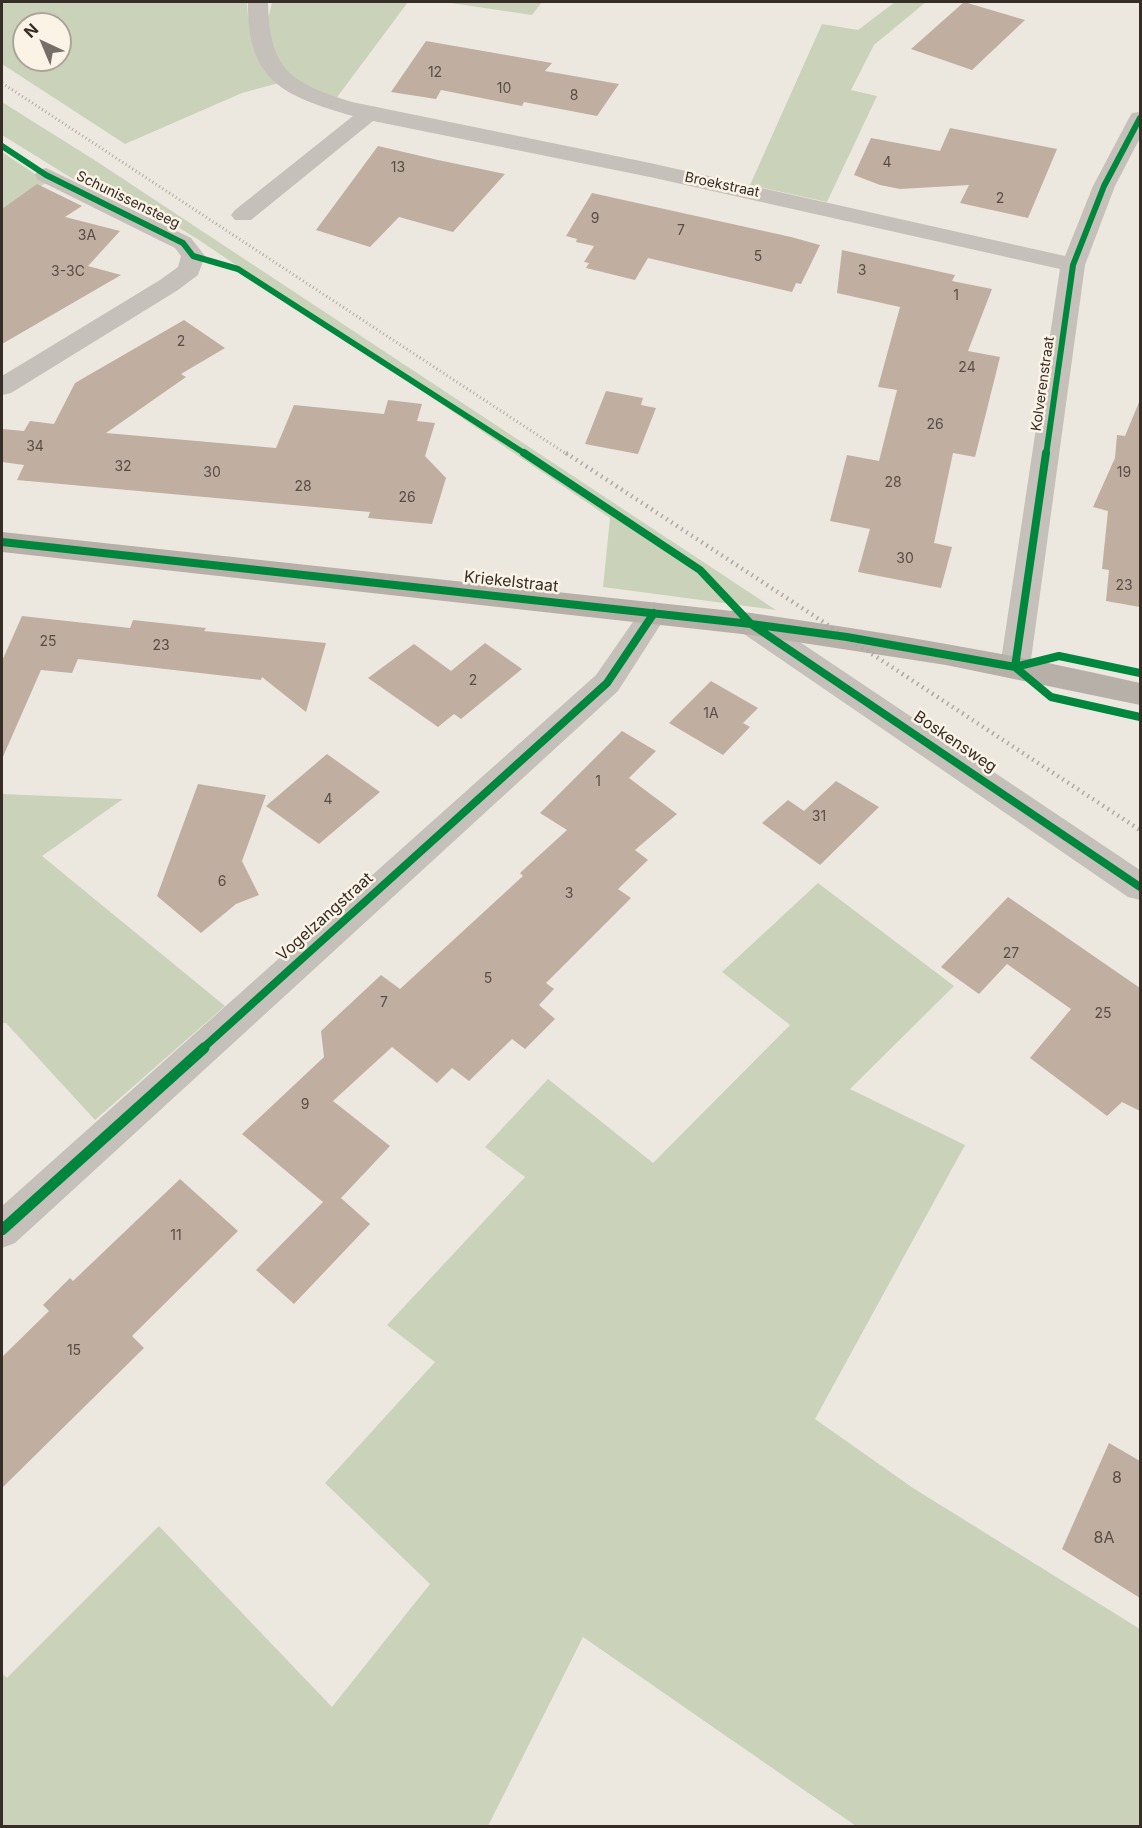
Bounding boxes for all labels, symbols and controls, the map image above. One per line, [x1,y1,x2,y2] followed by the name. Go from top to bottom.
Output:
[12,12,72,72] north arrow
[20,19,42,42] text: N
[428,65,442,81] house number: 12
[497,81,511,97] house number: 10
[570,88,578,104] house number: 8
[882,155,892,171] house number: 4
[391,160,405,176] house number: 13
[73,168,183,232] street label: Schunissensteeg
[683,169,761,201] street label: Broekstraat
[996,191,1004,207] house number: 2
[591,211,599,227] house number: 9
[677,223,685,239] house number: 7
[78,228,96,244] house number: 3A
[754,249,762,265] house number: 5
[858,263,866,279] house number: 3
[51,264,85,280] house number: 3-3C
[953,288,959,304] house number: 1
[177,334,185,350] house number: 2
[1028,336,1058,432] street label: Kolverenstraat
[958,360,976,376] house number: 24
[926,417,944,433] house number: 26
[26,439,44,455] house number: 34
[114,459,132,475] house number: 32
[203,465,221,481] house number: 30
[1117,465,1131,481] house number: 19
[884,475,902,491] house number: 28
[294,479,312,495] house number: 28
[398,490,416,506] house number: 26
[896,551,914,567] house number: 30
[463,568,559,596] street label: Kriekelstraat
[1115,578,1133,594] house number: 23
[39,634,57,650] house number: 25
[152,638,170,654] house number: 23
[469,673,477,689] house number: 2
[703,706,719,722] house number: 1A
[910,707,1000,777] street label: Boskensweg
[595,774,601,790] house number: 1
[323,792,333,808] house number: 4
[812,809,826,825] house number: 31
[273,869,377,965] street label: Vogelzangstraat
[218,874,226,890] house number: 6
[565,886,573,902] house number: 3
[1003,946,1019,962] house number: 27
[484,971,492,987] house number: 5
[380,995,388,1011] house number: 7
[1094,1006,1112,1022] house number: 25
[301,1097,309,1113] house number: 9
[170,1228,182,1244] house number: 11
[67,1343,81,1359] house number: 15
[1112,1468,1122,1488] house number: 8
[1094,1528,1114,1548] house number: 8A

